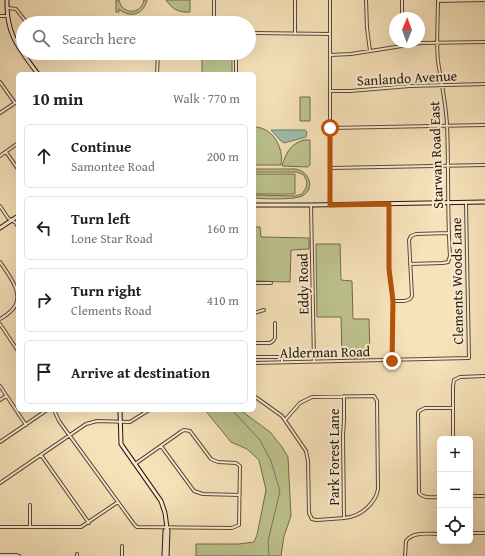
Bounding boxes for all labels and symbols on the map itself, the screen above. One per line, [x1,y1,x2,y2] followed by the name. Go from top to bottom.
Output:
[389,12,425,48] north arrow
[356,65,458,91] street label: Sanlando Avenue
[424,101,448,209] street label: Starwan Road East
[321,119,339,137] route start
[446,217,468,345] street label: Clements Woods Lane
[292,253,314,315] street label: Eddy Road
[280,341,371,363] street label: Alderman Road
[383,352,401,370] route end
[324,408,344,506] street label: Park Forest Lane

